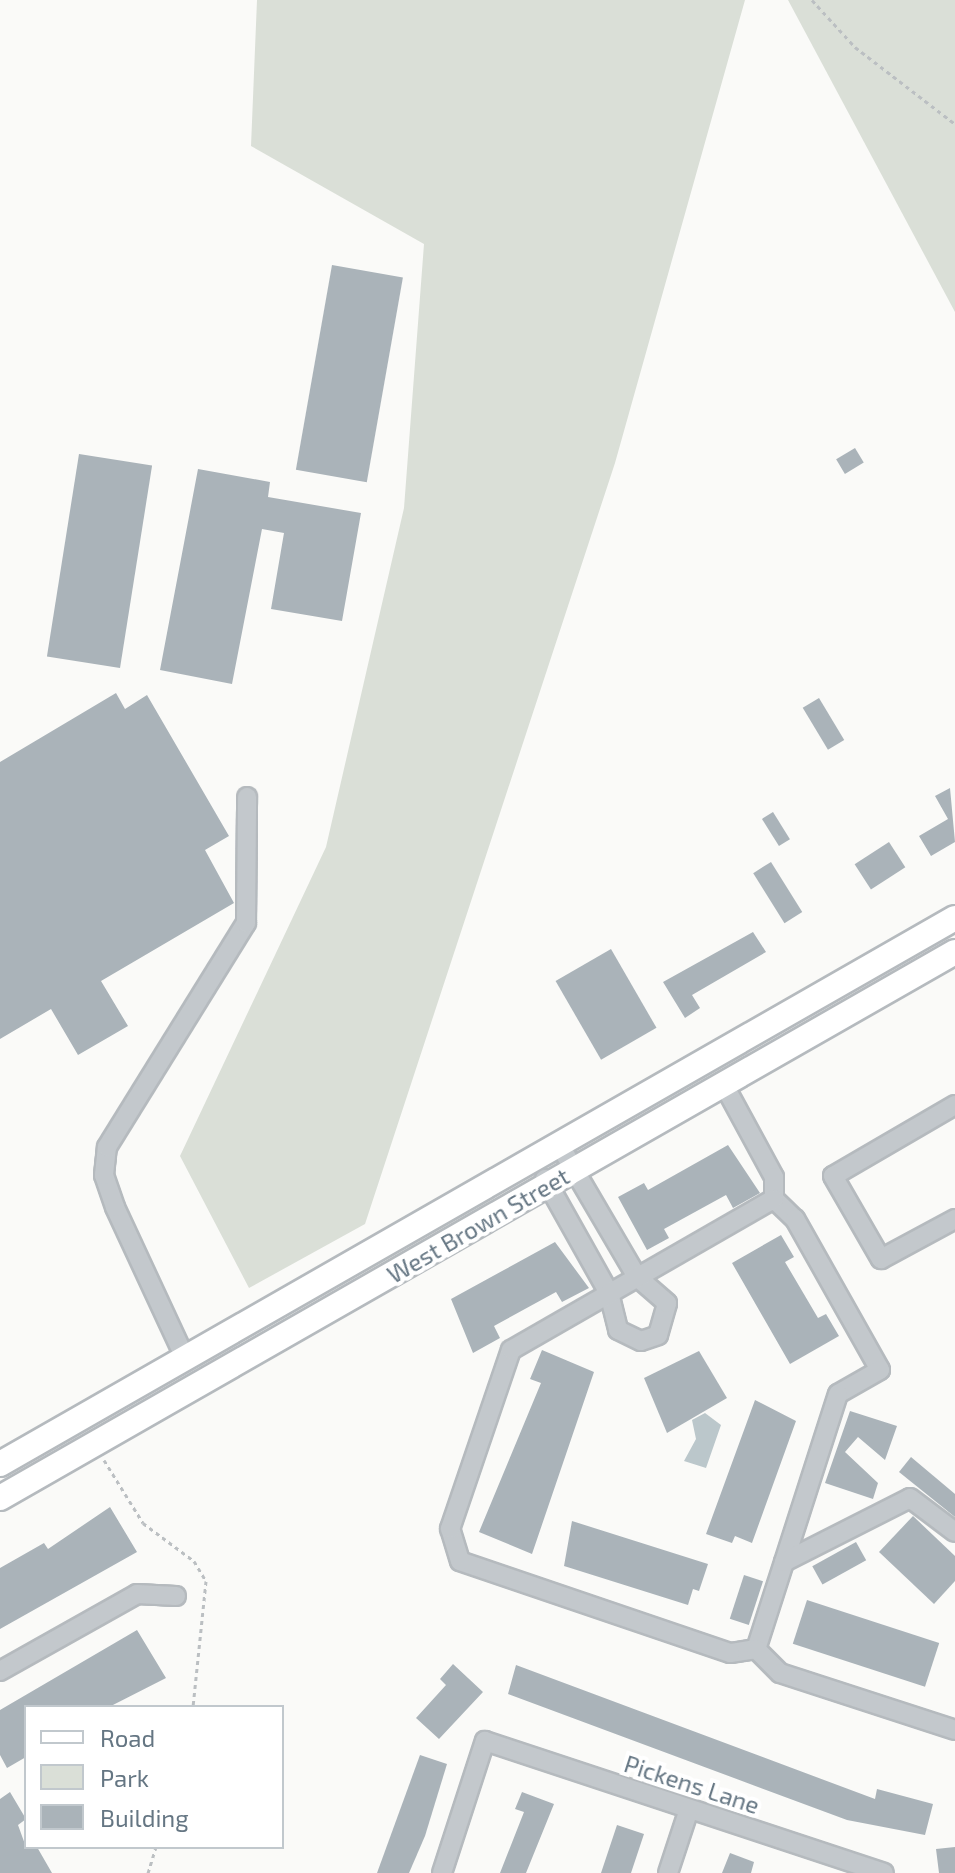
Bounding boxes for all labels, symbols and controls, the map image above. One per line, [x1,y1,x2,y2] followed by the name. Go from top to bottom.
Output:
[382,1161,574,1289] street label: West Brown Street
[24,1705,284,1849] legend
[100,1723,155,1752] text: Road
[621,1749,763,1819] street label: Pickens Lane
[100,1763,149,1792] text: Park
[100,1803,189,1832] text: Building

